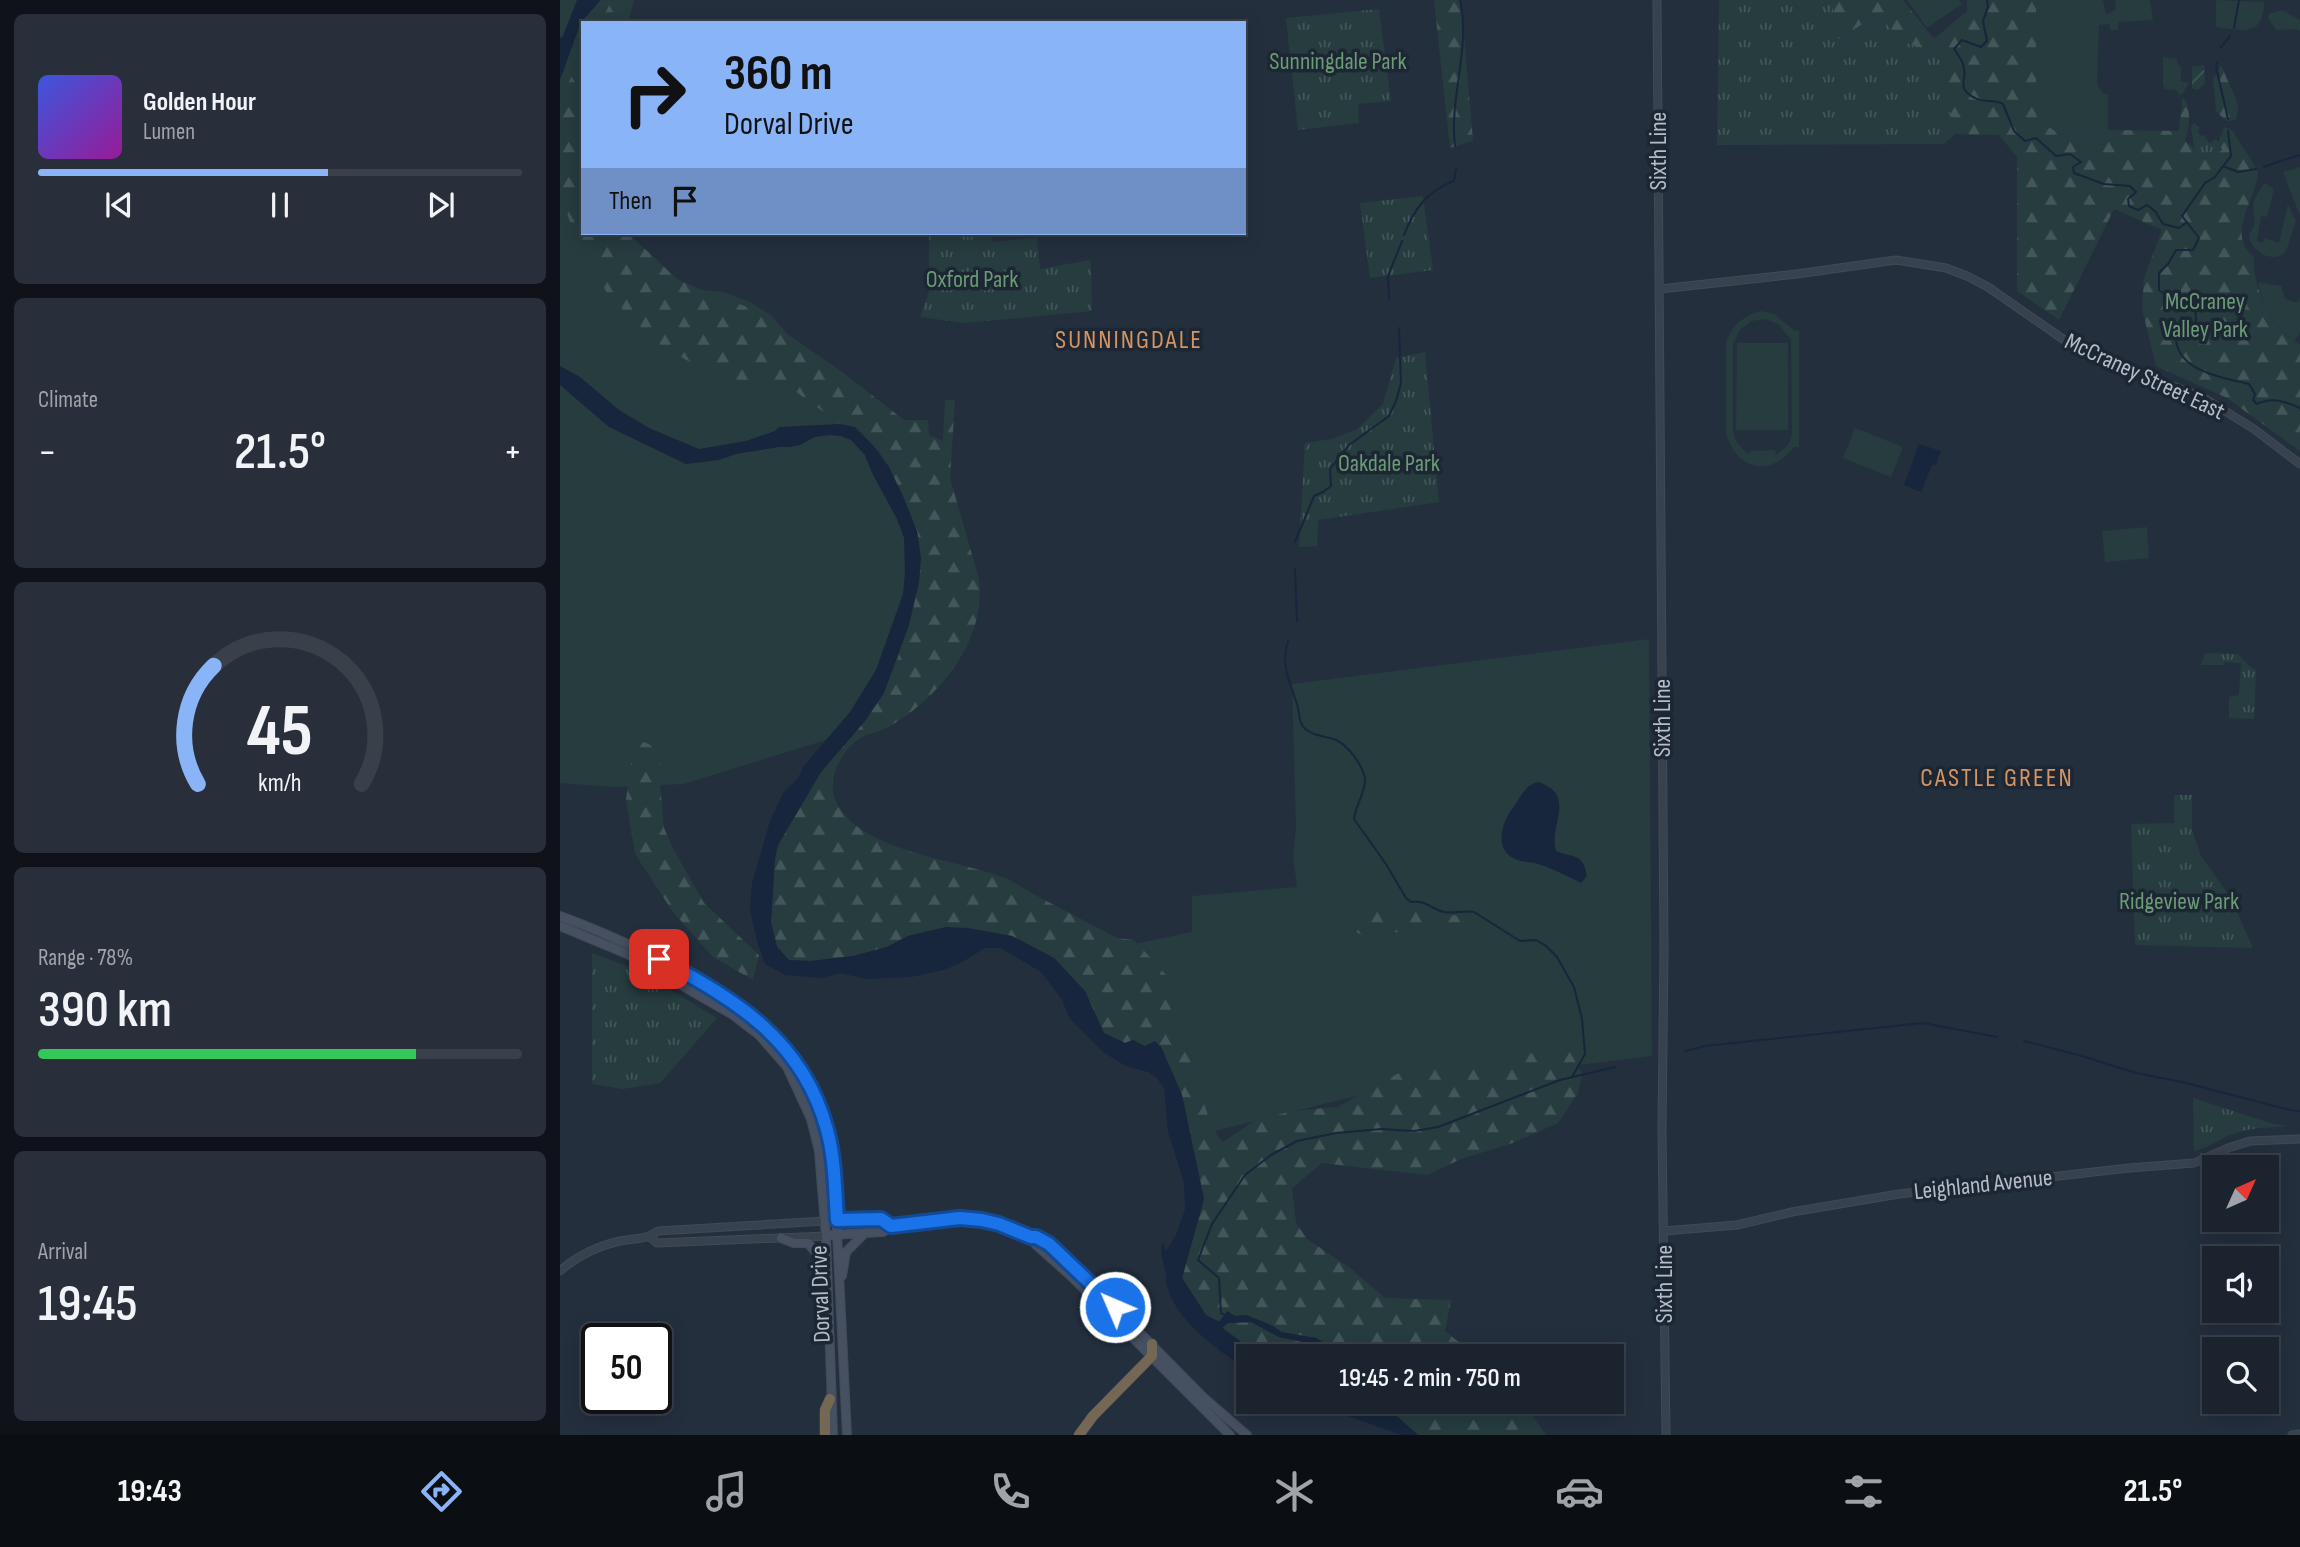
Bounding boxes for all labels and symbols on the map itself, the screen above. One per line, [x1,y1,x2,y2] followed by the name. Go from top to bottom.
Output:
[1269,47,1407,76] park label: Sunningdale Park
[1644,112,1673,190] street label: Sixth Line
[926,265,1018,294] park label: Oxford Park
[2162,287,2248,344] park label: McCraney Valley Park
[1055,325,1203,356] district label: SUNNINGDALE
[2060,327,2229,426] street label: McCraney Street East
[1338,449,1440,478] park label: Oakdale Park
[1648,679,1677,757] street label: Sixth Line
[1920,763,2074,794] district label: CASTLE GREEN
[2119,887,2239,916] park label: Ridgeview Park
[629,929,689,989] pin
[2202,1155,2278,1232] north arrow
[1912,1163,2054,1206] street label: Leighland Avenue
[804,1245,837,1343] street label: Dorval Drive
[1650,1245,1679,1323] street label: Sixth Line
[1078,1270,1152,1344] position arrow
[581,1323,672,1414] speed limit sign: 50

